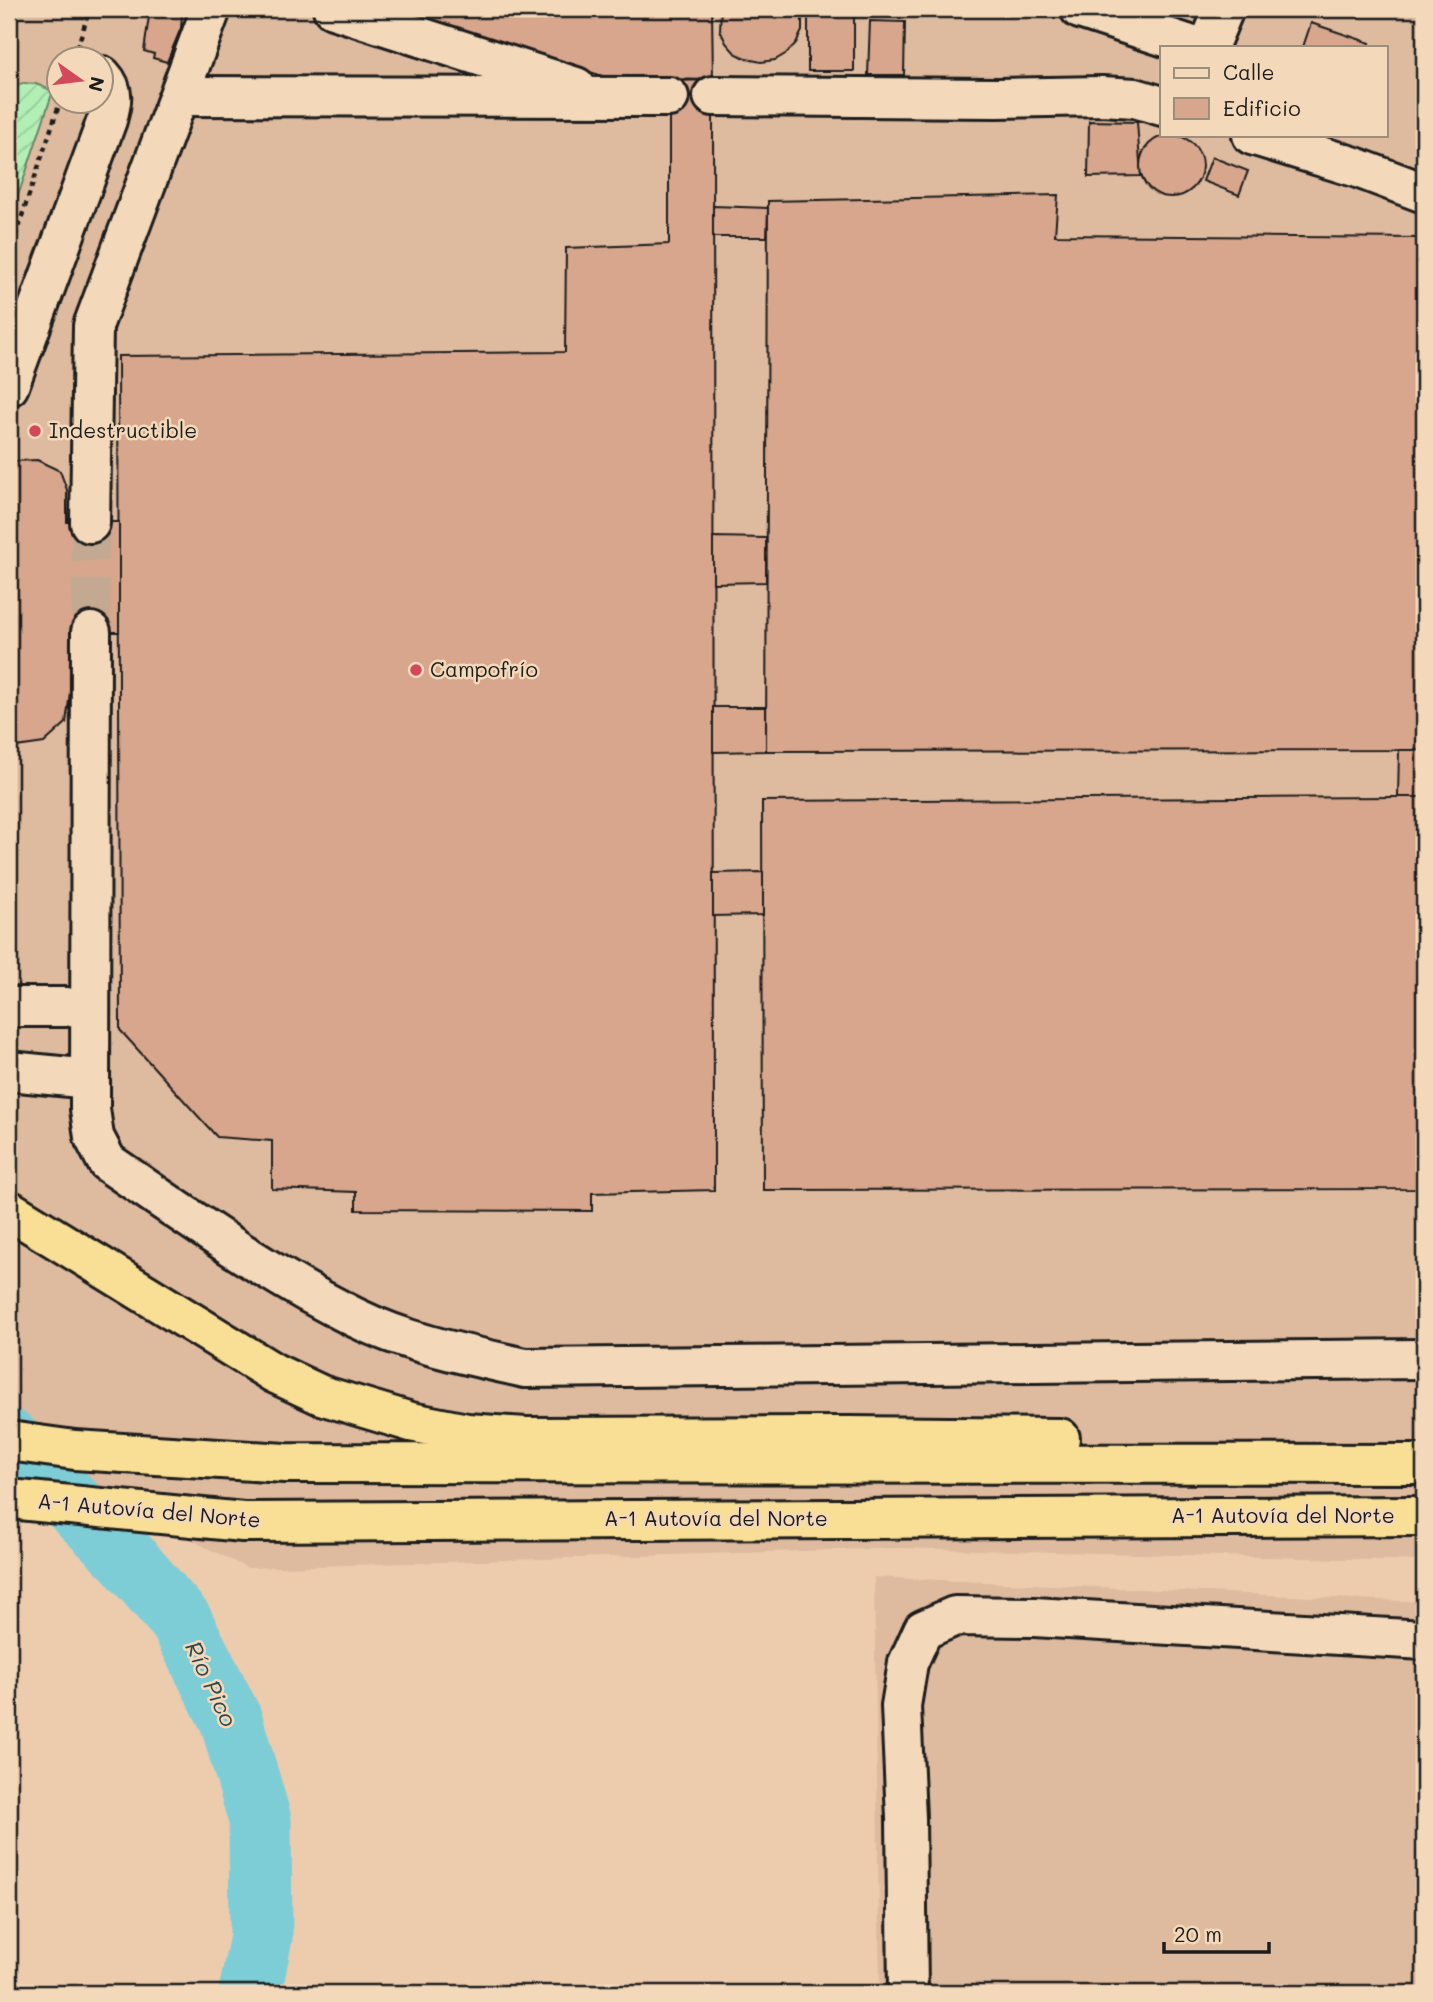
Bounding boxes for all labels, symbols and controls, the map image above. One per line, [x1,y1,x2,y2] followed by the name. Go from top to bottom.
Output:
[46,46,116,116] north arrow
[1160,46,1388,136] legend
[1223,58,1275,85] text: Calle
[83,74,111,94] text: N
[1223,94,1301,121] text: Edificio
[49,416,197,443] place label: Indestructible
[27,423,43,439] marker: Indestructible
[430,655,538,682] place label: Campofrío
[408,662,424,678] marker: Campofrío
[36,1486,262,1533] street label: A-1 Autovía del Norte
[1171,1501,1395,1528] street label: A-1 Autovía del Norte
[604,1504,828,1531] street label: A-1 Autovía del Norte
[179,1636,245,1731] water label: Río Pico
[1164,1911,1268,1955] scale bar
[1174,1920,1222,1947] text: 20 m

